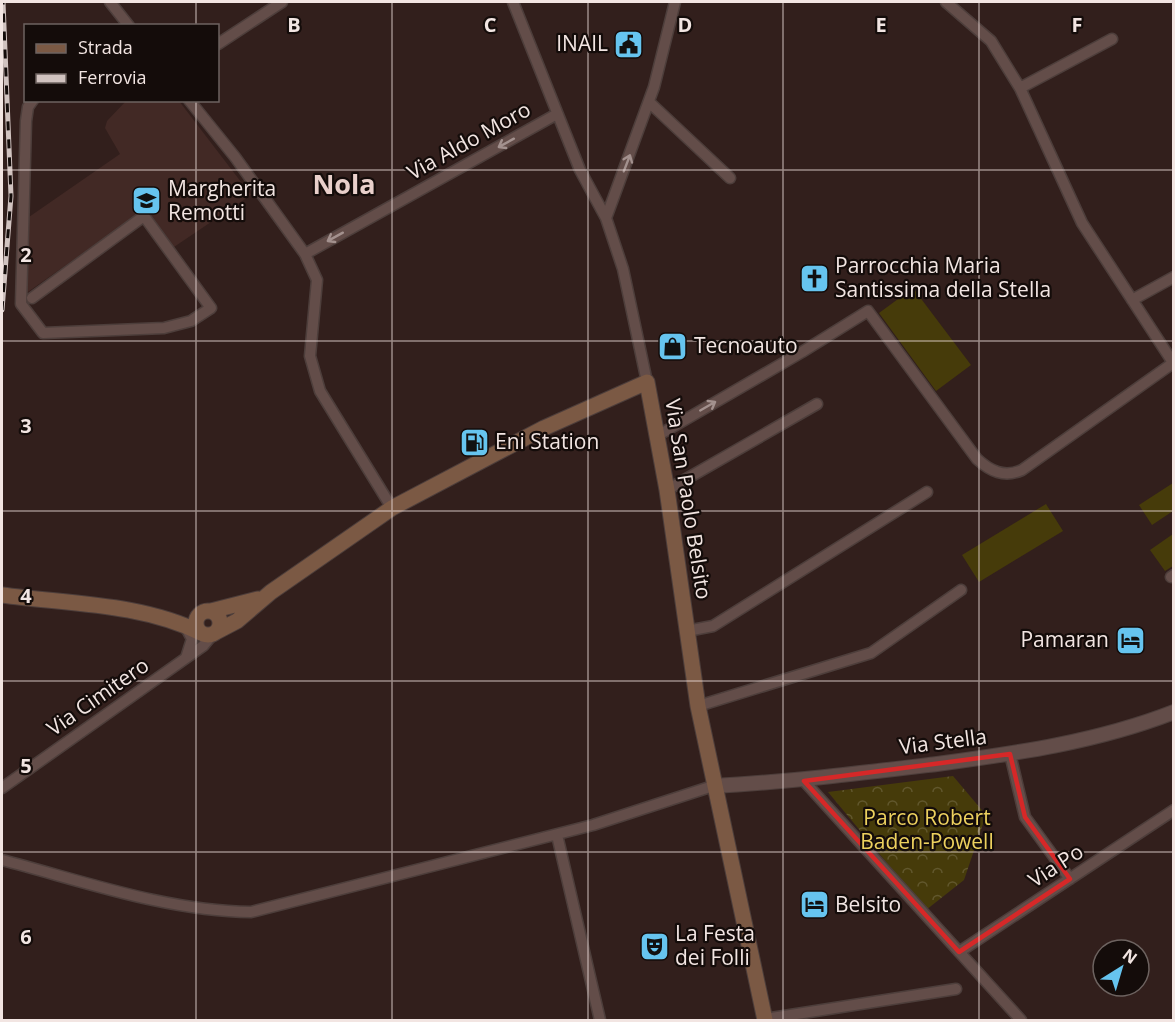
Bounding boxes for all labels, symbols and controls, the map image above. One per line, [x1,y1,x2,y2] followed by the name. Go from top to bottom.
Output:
[287,11,301,38] text: B
[484,11,497,38] text: C
[678,11,692,38] text: D
[875,11,887,38] text: E
[1072,11,1082,38] text: F
[24,24,219,102] legend
[613,28,645,60] public building icon: INAIL
[556,29,608,57] place label: INAIL
[78,35,133,59] text: Strada
[78,65,146,89] text: Ferrovia
[402,95,535,186] street label: Via Aldo Moro
[498,137,515,149] one-way arrow
[622,155,633,173] one-way arrow
[312,165,376,202] district label: Nola
[168,174,276,226] place label: Margherita Remotti
[131,185,163,217] school or university icon: Margherita Remotti
[327,232,345,243] one-way arrow
[20,241,32,268] text: 2
[835,251,1051,303] place label: Parrocchia Maria Santissima della Stella
[798,262,830,294] church icon: Parrocchia Maria Santissima della Stella
[657,330,689,362] shop icon: Tecnoauto
[694,331,798,359] place label: Tecnoauto
[659,396,719,601] street label: Via San Paolo Belsito
[699,400,716,412] one-way arrow
[20,412,32,439] text: 3
[458,426,490,458] fuel station icon: Eni Station
[495,427,599,455] place label: Eni Station
[20,582,32,609] text: 4
[1114,624,1146,656] hotel icon: Pamaran
[1020,625,1109,653] place label: Pamaran
[41,651,154,742] street label: Via Cimitero
[897,722,988,760] street label: Via Stella
[20,752,32,779] text: 5
[860,803,994,855] park label: Parco Robert Baden-Powell
[1023,837,1088,893] street label: Via Po
[798,889,830,921] hotel icon: Belsito
[835,890,901,918] place label: Belsito
[675,919,755,971] place label: La Festa dei Folli
[20,923,32,950] text: 6
[638,930,670,962] theatre icon: La Festa dei Folli
[1091,938,1151,998] north arrow
[1118,943,1142,969] text: N

